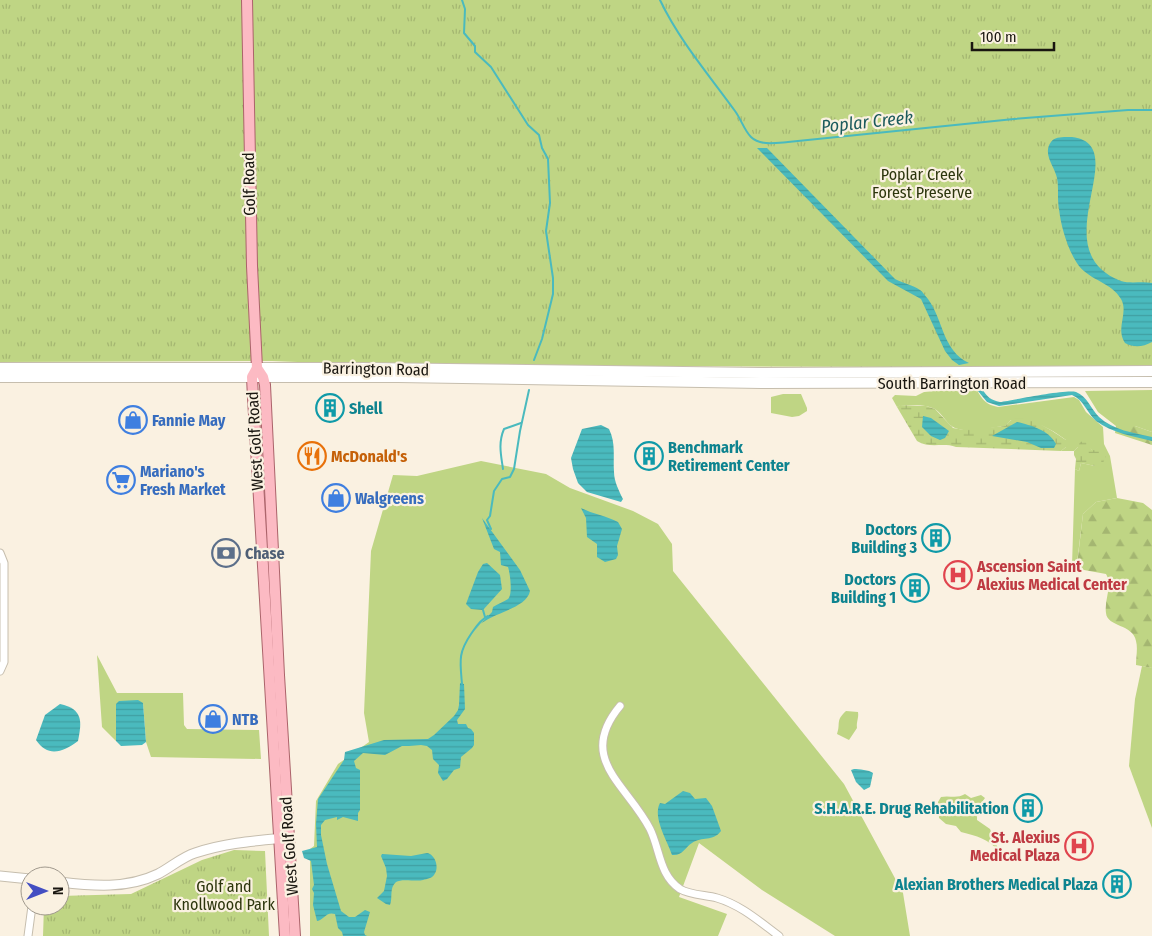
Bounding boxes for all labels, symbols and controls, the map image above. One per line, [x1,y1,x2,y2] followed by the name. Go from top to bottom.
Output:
[972,20,1054,52] scale bar
[980,28,1017,46] text: 100 m
[820,106,914,138] water label: Poplar Creek
[239,152,259,216] street label: Golf Road
[872,165,972,202] park label: Poplar Creek Forest Preserve
[323,359,429,379] street label: Barrington Road
[878,374,1026,393] street label: South Barrington Road
[243,391,267,491] street label: West Golf Road
[315,393,345,423] building icon: Shell
[349,399,383,418] place label: Shell
[118,405,148,435] shop icon: Fannie May
[152,411,226,430] place label: Fannie May
[668,438,790,475] place label: Benchmark Retirement Center
[297,441,327,471] restaurant icon: McDonald's
[634,441,664,471] building icon: Benchmark Retirement Center
[331,447,407,466] place label: McDonald's
[140,462,226,499] place label: Mariano's Fresh Market
[106,465,136,495] supermarket icon: Mariano's Fresh Market
[321,483,351,513] shop icon: Walgreens
[355,489,424,508] place label: Walgreens
[851,520,917,557] place label: Doctors Building 3
[921,523,951,553] building icon: Doctors Building 3
[211,538,241,568] bank icon: Chase
[245,544,285,563] place label: Chase
[976,557,1127,594] place label: Ascension Saint Alexius Medical Center
[943,560,973,590] hospital icon: Ascension Saint Alexius Medical Center
[831,570,896,607] place label: Doctors Building 1
[900,573,930,603] building icon: Doctors Building 1
[198,704,228,734] shop icon: NTB
[232,710,258,729] place label: NTB
[1013,793,1043,823] building icon: S.H.A.R.E. Drug Rehabilitation
[276,796,302,896] street label: West Golf Road
[814,799,1009,818] place label: S.H.A.R.E. Drug Rehabilitation
[970,828,1060,865] place label: St. Alexius Medical Plaza
[1064,831,1094,861] hospital icon: St. Alexius Medical Plaza
[20,866,70,916] north arrow
[1102,869,1132,899] building icon: Alexian Brothers Medical Plaza
[894,875,1098,894] place label: Alexian Brothers Medical Plaza
[173,877,275,914] park label: Golf and Knollwood Park
[49,887,66,895] text: N

